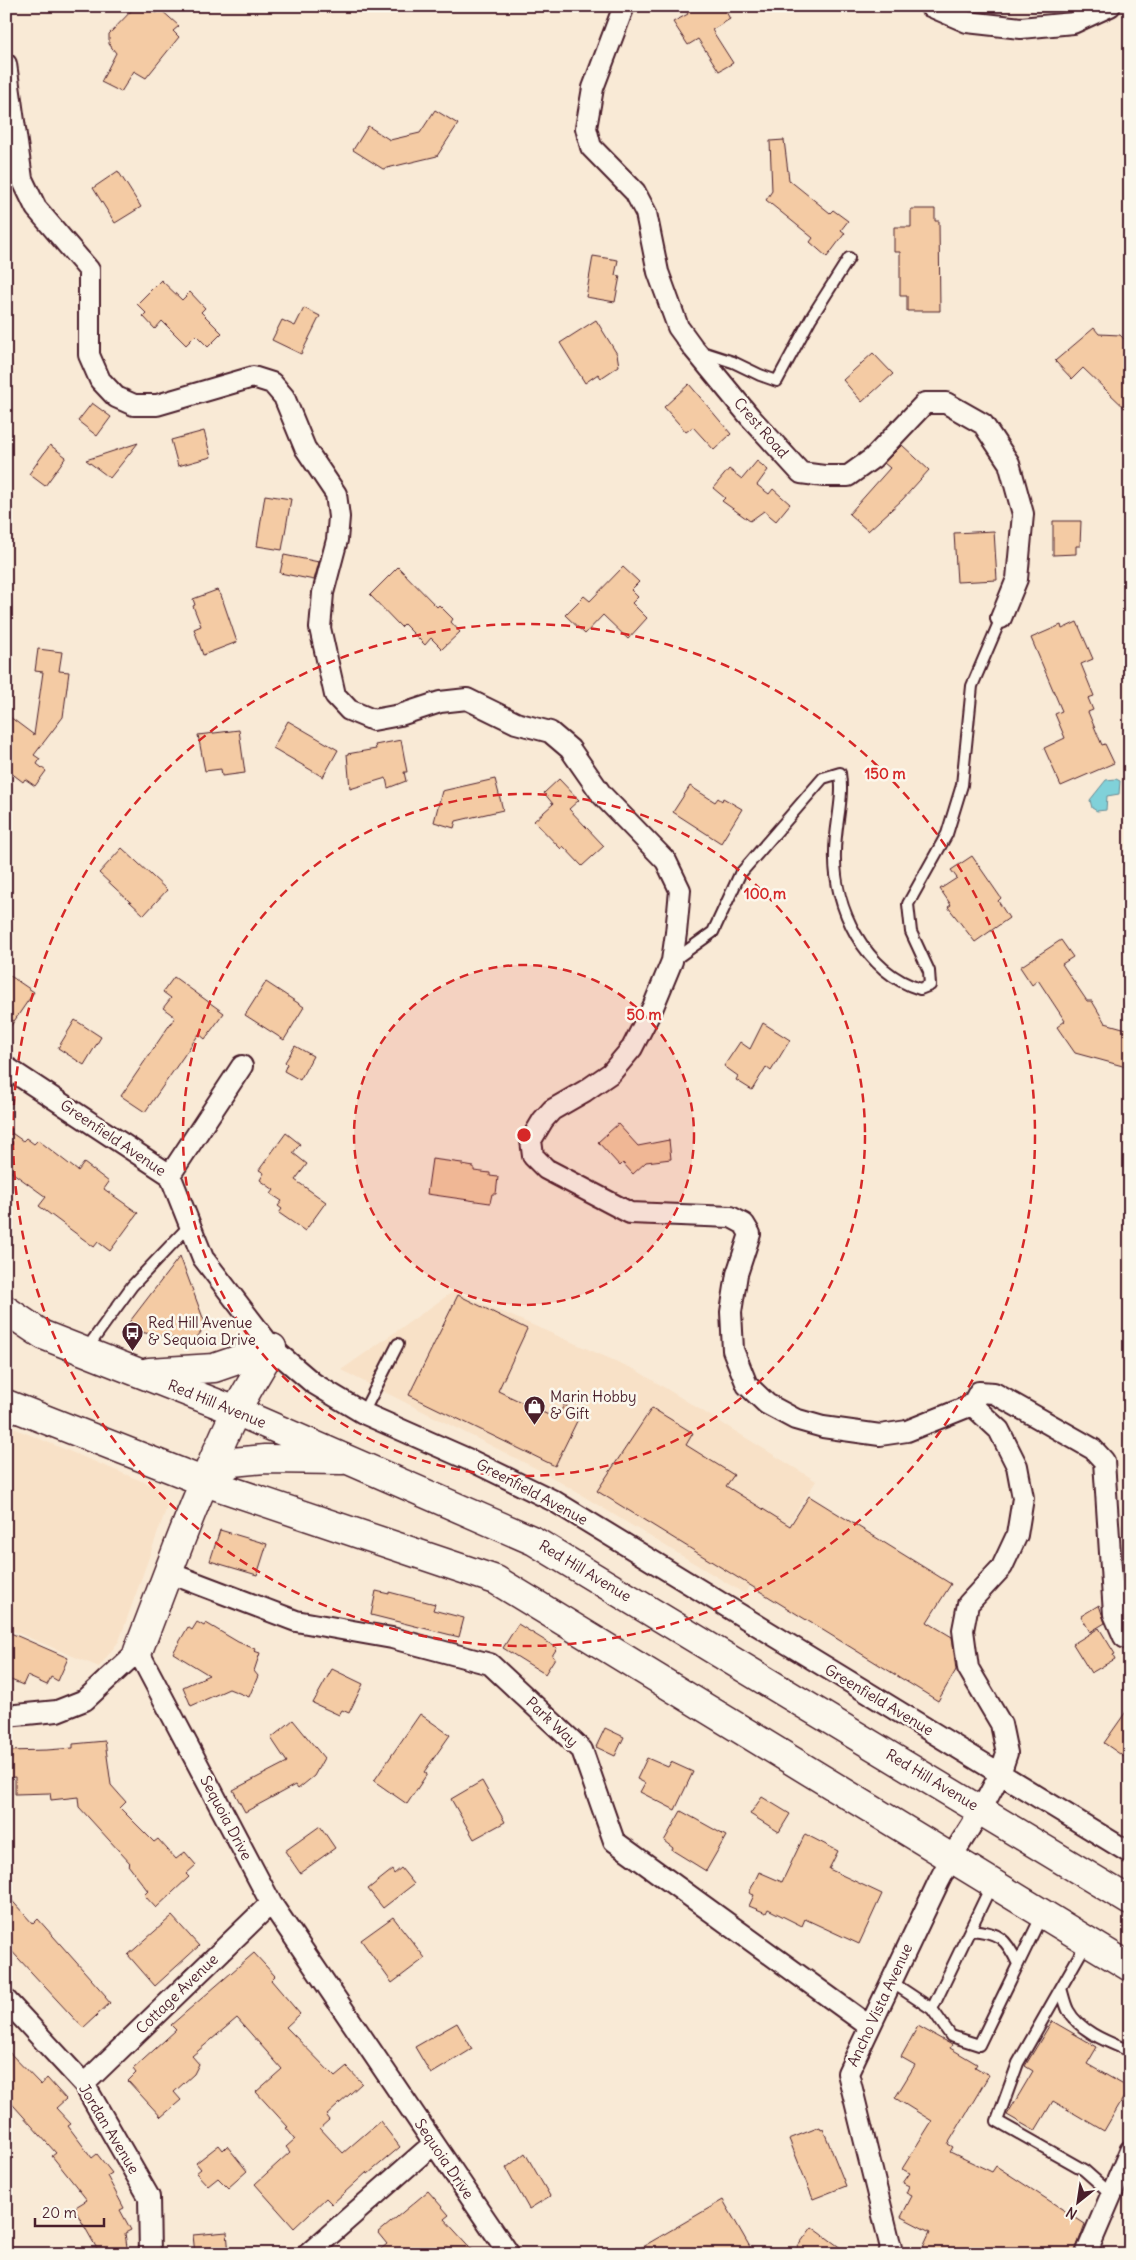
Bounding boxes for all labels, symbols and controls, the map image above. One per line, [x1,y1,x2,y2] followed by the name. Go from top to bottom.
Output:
[730,393,793,462] street label: Crest Road
[864,764,906,783] text: 150 m
[744,884,786,903] text: 100 m
[626,1005,662,1024] text: 50 m
[57,1095,170,1180] street label: Greenfield Avenue
[515,1126,533,1144] centre of rings
[148,1313,256,1349] place label: Red Hill Avenue & Sequoia Drive
[120,1320,144,1351] bus stop icon: Red Hill Avenue & Sequoia Drive
[165,1375,269,1432] street label: Red Hill Avenue
[550,1387,637,1423] place label: Marin Hobby & Gift
[522,1394,546,1425] shop icon: Marin Hobby & Gift
[473,1454,591,1529] street label: Greenfield Avenue
[536,1536,635,1606] street label: Red Hill Avenue
[821,1660,937,1740] street label: Greenfield Avenue
[522,1693,582,1751] street label: Park Way
[883,1745,982,1815] street label: Red Hill Avenue
[196,1772,257,1863] street label: Sequoia Drive
[843,1940,916,2069] street label: Ancho Vista Avenue
[132,1950,222,2038] street label: Cottage Avenue
[75,2080,144,2177] street label: Jordan Avenue
[411,2115,478,2203] street label: Sequoia Drive
[1054,2178,1104,2228] north arrow
[35,2195,104,2227] scale bar
[42,2203,77,2222] text: 20 m
[1063,2203,1080,2223] text: N

